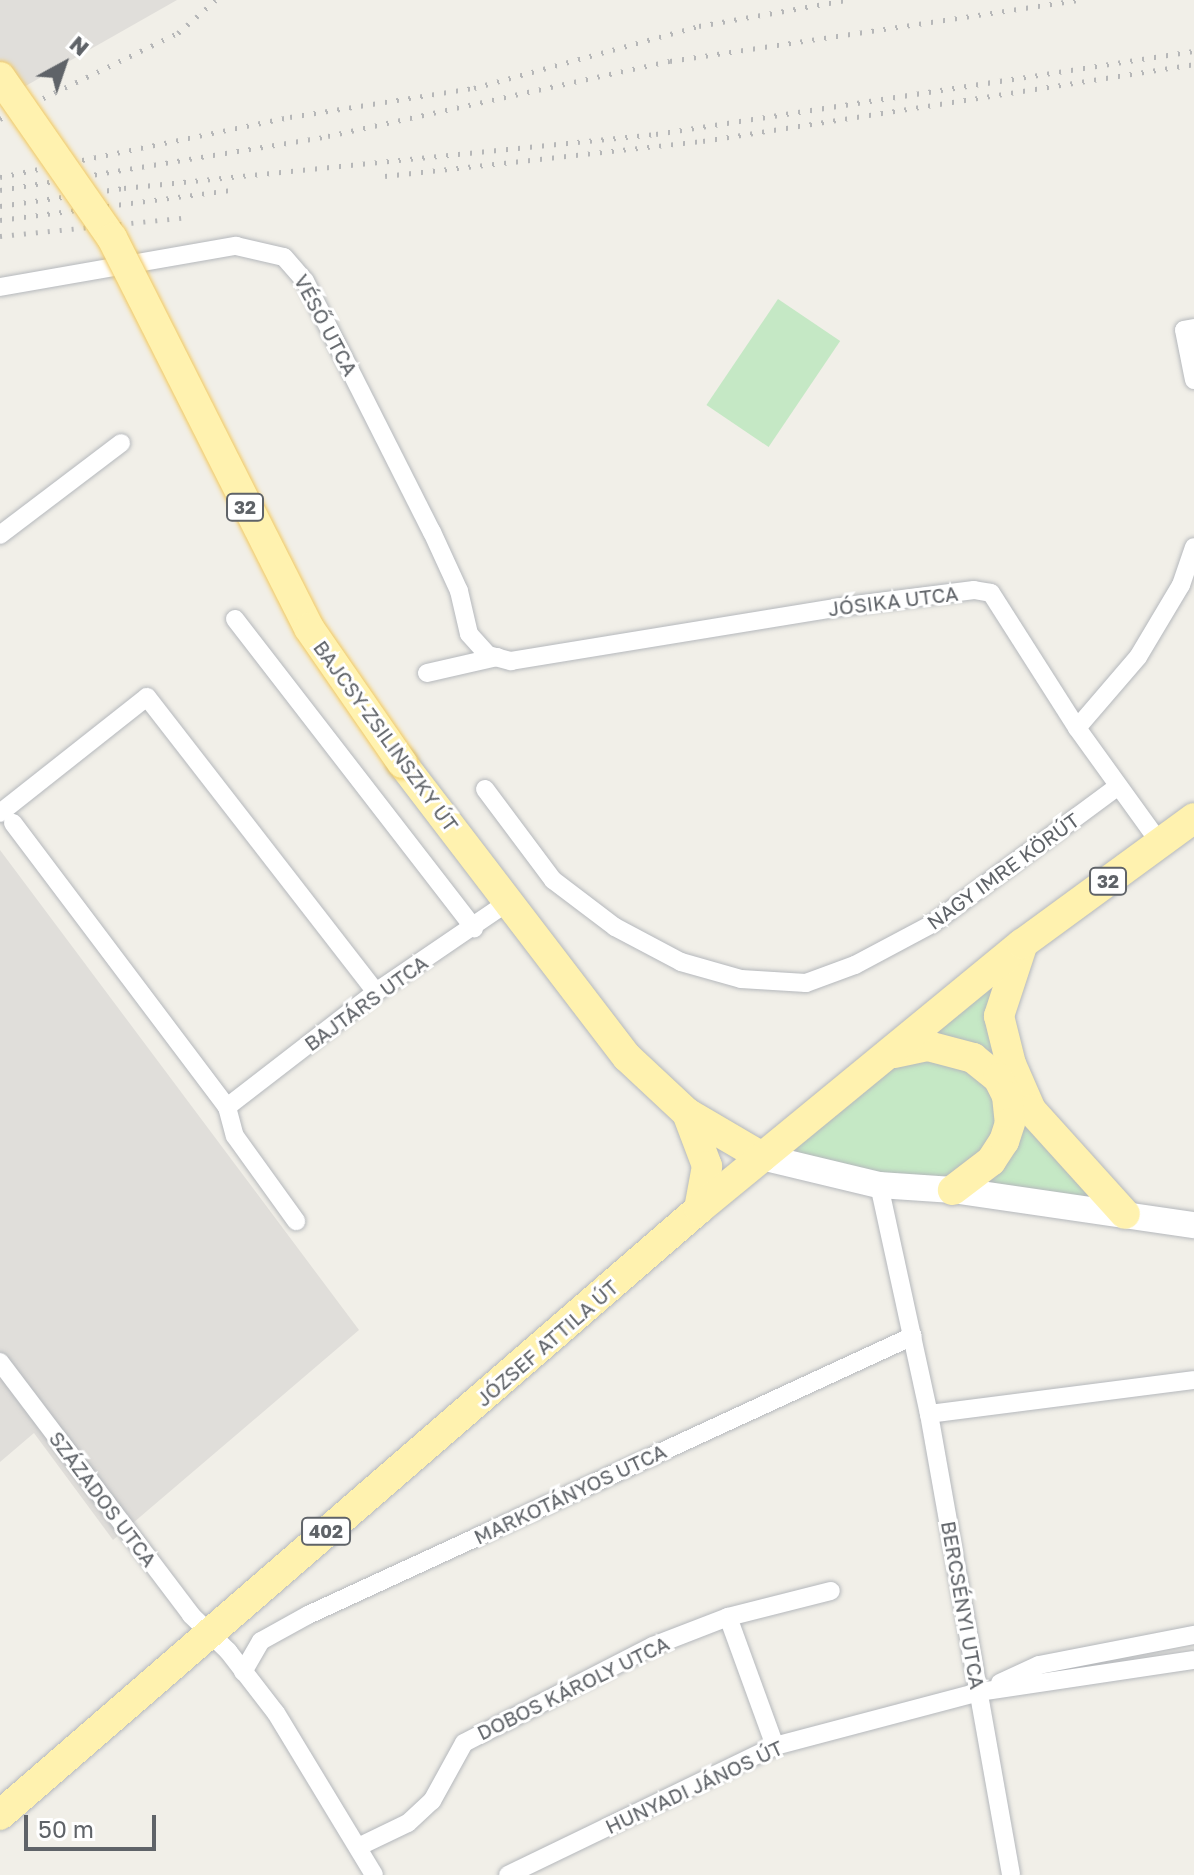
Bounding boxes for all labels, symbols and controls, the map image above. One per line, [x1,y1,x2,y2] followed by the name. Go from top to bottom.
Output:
[24,24,104,104] north arrow
[65,30,95,61] text: N
[289,270,363,380] street label: VÉSŐ UTCA
[225,493,265,521] road number: 32
[827,581,959,621] street label: JÓSIKA UTCA
[309,636,463,836] street label: BAJCSY-ZSILINSZKY ÚT
[922,808,1084,934] street label: NAGY IMRE KÖRÚT
[1088,867,1128,895] road number: 32
[300,950,432,1056] street label: BAJTÁRS UTCA
[471,1275,623,1411] street label: JÓZSEF ATTILA ÚT
[44,1427,162,1571] street label: SZÁZADOS UTCA
[470,1439,670,1549] street label: MARKOTÁNYOS UTCA
[300,1517,352,1545] road number: 402
[936,1519,990,1691] street label: BERCSÉNYI UTCA
[473,1631,673,1745] street label: DOBOS KÁROLY UTCA
[601,1735,787,1839] street label: HUNYADI JÁNOS ÚT
[28,1799,160,1849] scale bar
[38,1814,94,1843] text: 50 m

